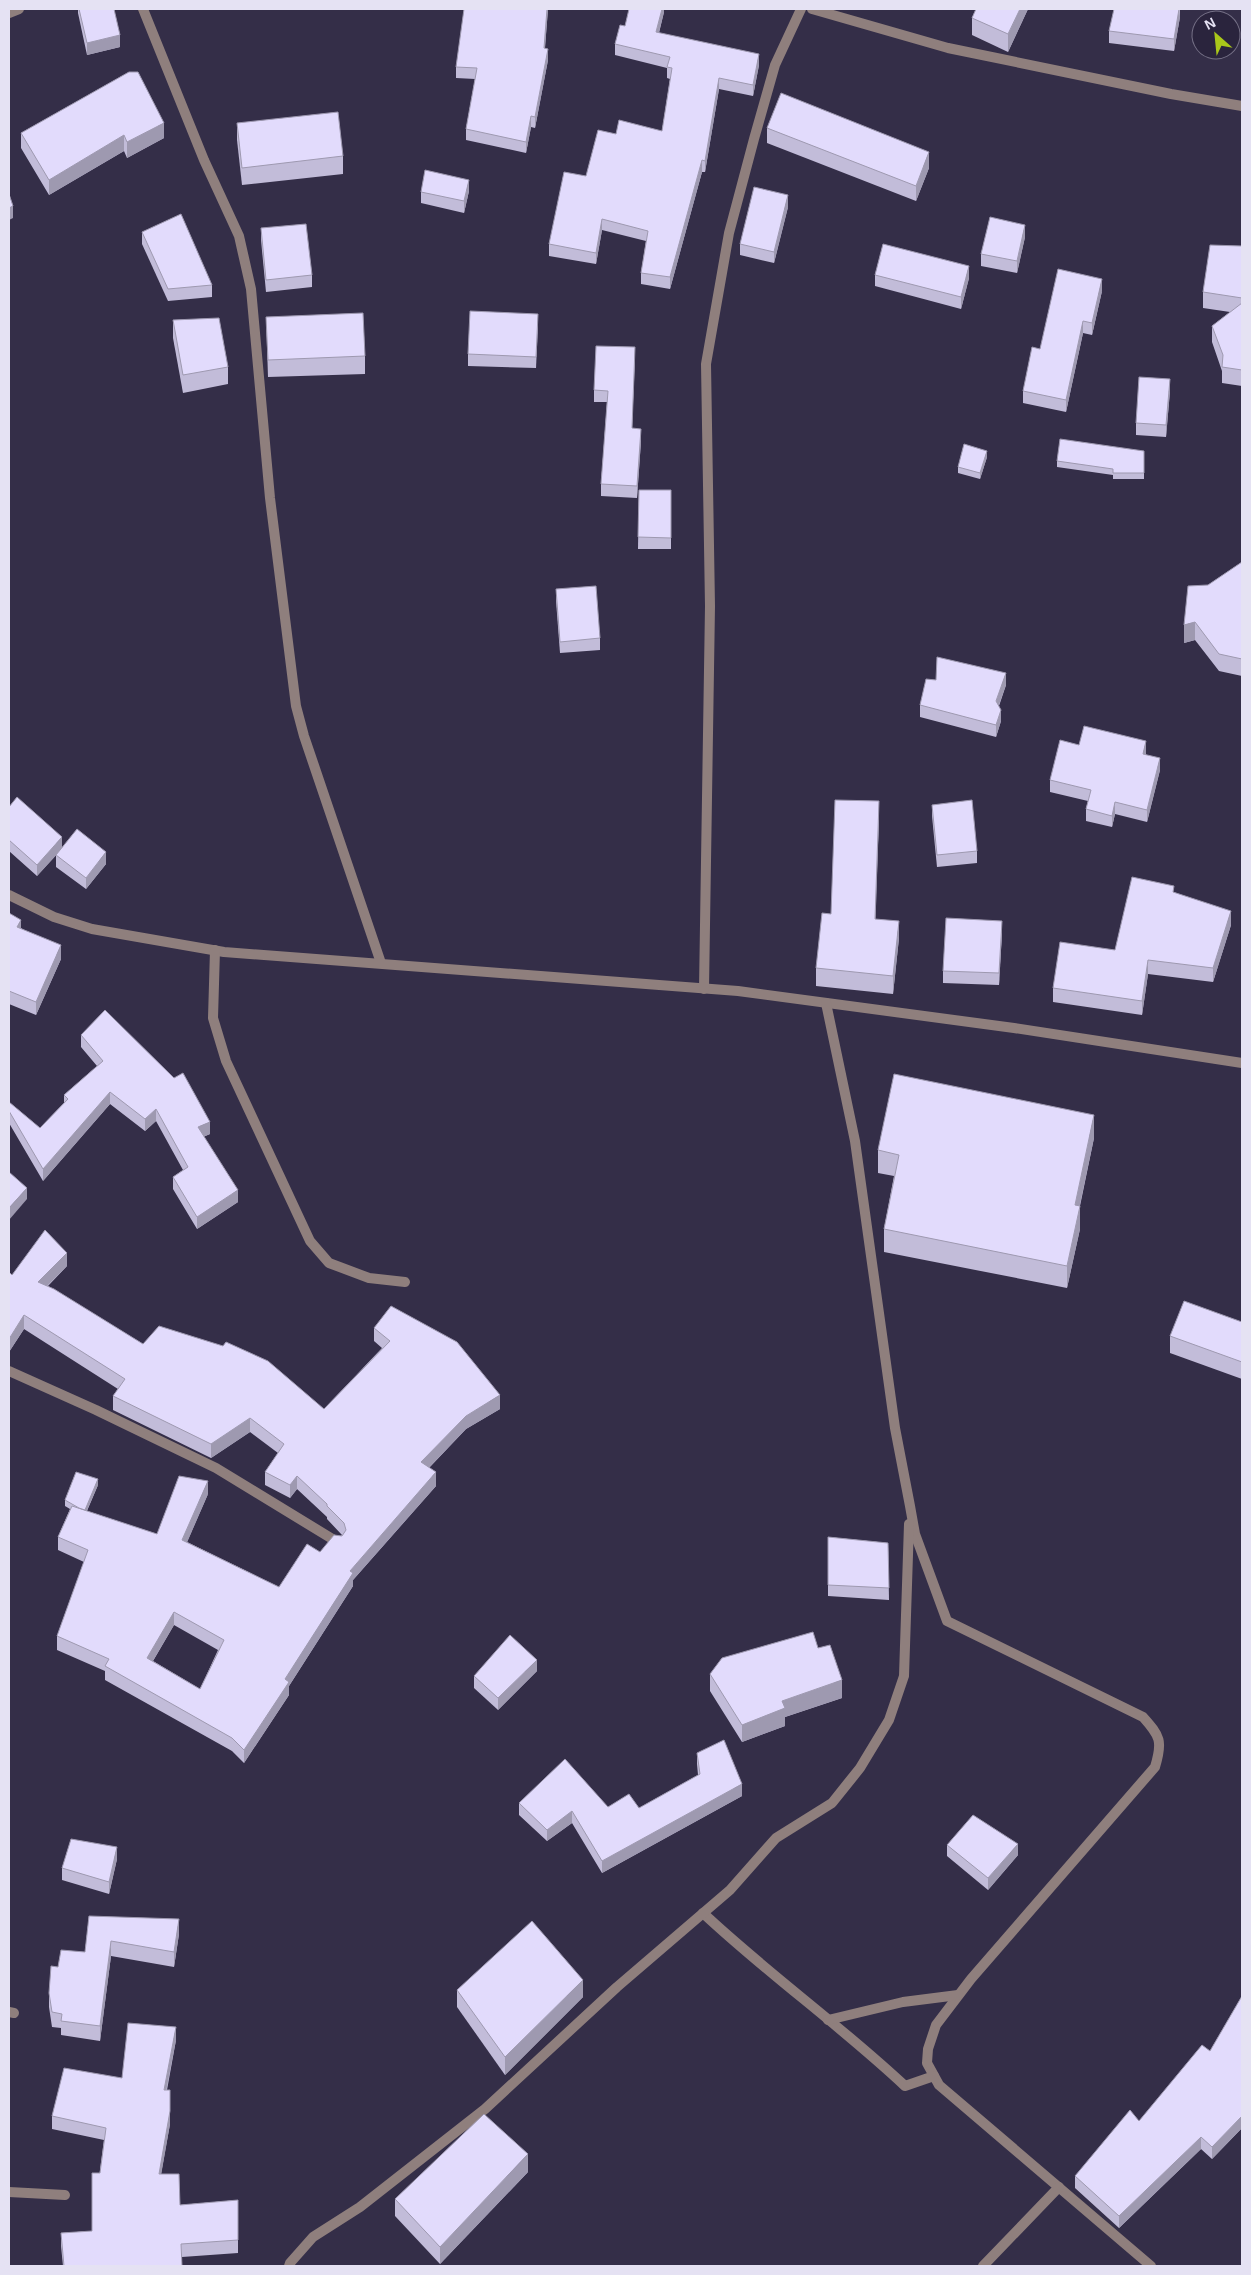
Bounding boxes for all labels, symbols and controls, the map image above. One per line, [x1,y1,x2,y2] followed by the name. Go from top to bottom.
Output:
[1191,10,1241,60] north arrow
[1202,14,1218,33] text: N

